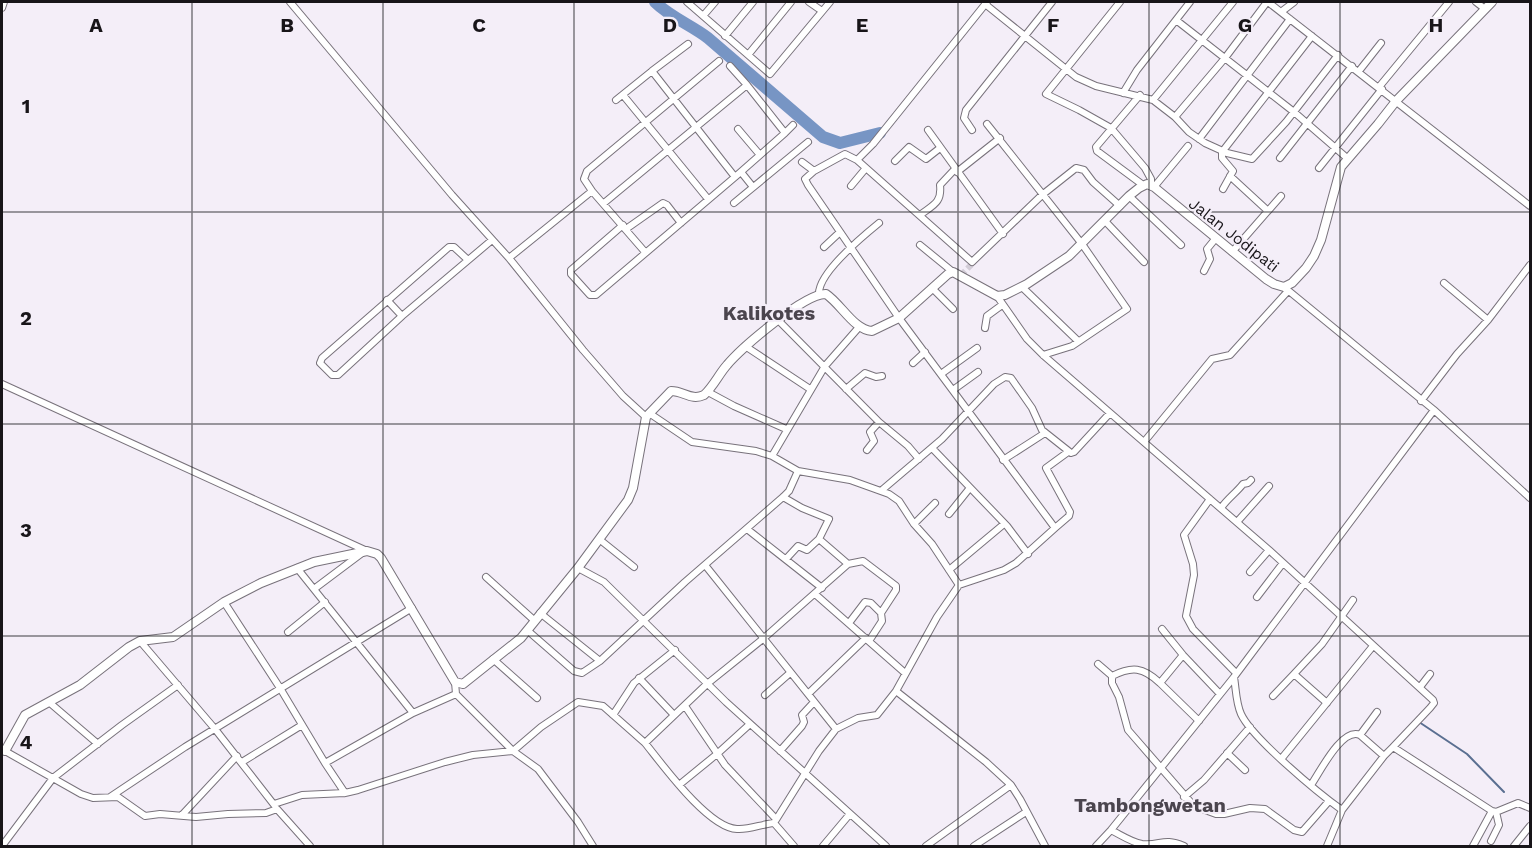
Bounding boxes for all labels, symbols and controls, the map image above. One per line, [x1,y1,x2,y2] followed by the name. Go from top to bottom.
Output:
[89,13,103,37] text: A
[280,13,294,37] text: B
[472,13,486,37] text: C
[663,13,677,37] text: D
[856,13,868,37] text: E
[1047,13,1059,37] text: F
[1238,13,1252,37] text: G
[1429,13,1443,37] text: H
[22,94,30,118] text: 1
[1185,194,1283,276] street label: Jalan Jodipati
[723,301,816,325] district label: Kalikotes
[20,306,32,330] text: 2
[20,518,32,542] text: 3
[20,730,33,754] text: 4
[1074,793,1226,817] district label: Tambongwetan

